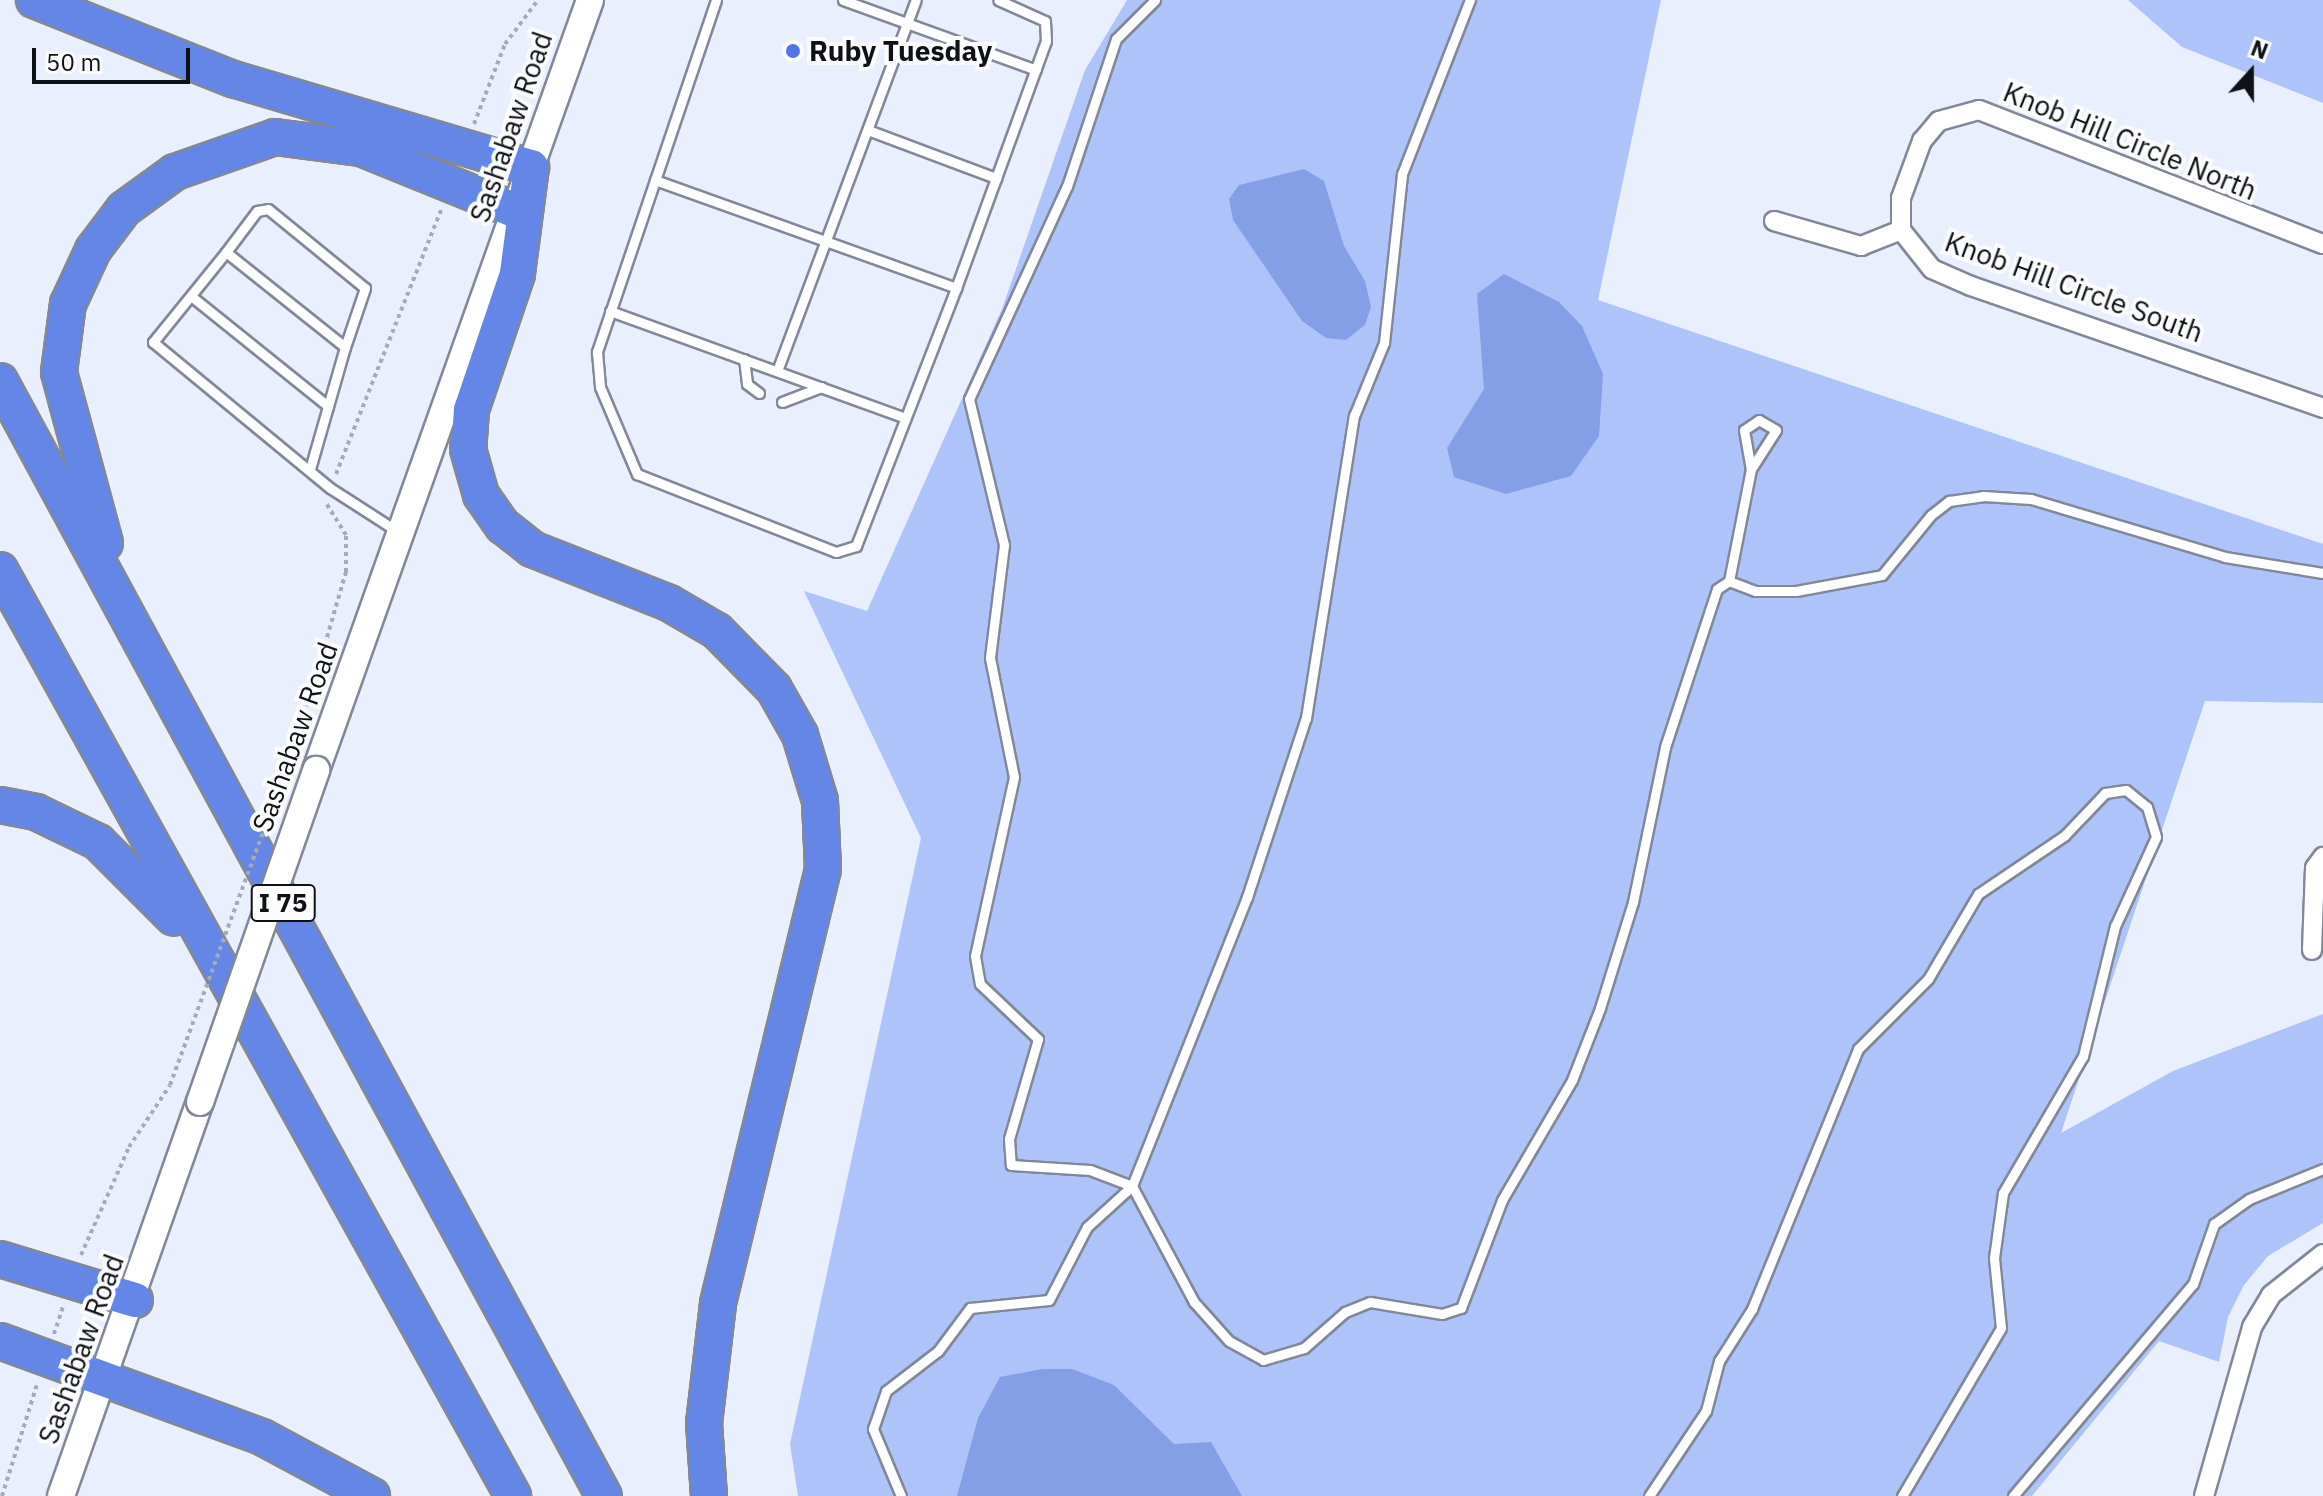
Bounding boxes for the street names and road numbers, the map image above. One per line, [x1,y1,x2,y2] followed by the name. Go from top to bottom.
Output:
[463,27,559,227] street label: Sashabaw Road
[1998,75,2262,207] street label: Knob Hill Circle North
[1940,225,2208,349] street label: Knob Hill Circle South
[245,638,345,836] street label: Sashabaw Road
[249,881,317,925] road number: I 75
[31,1250,131,1448] street label: Sashabaw Road

